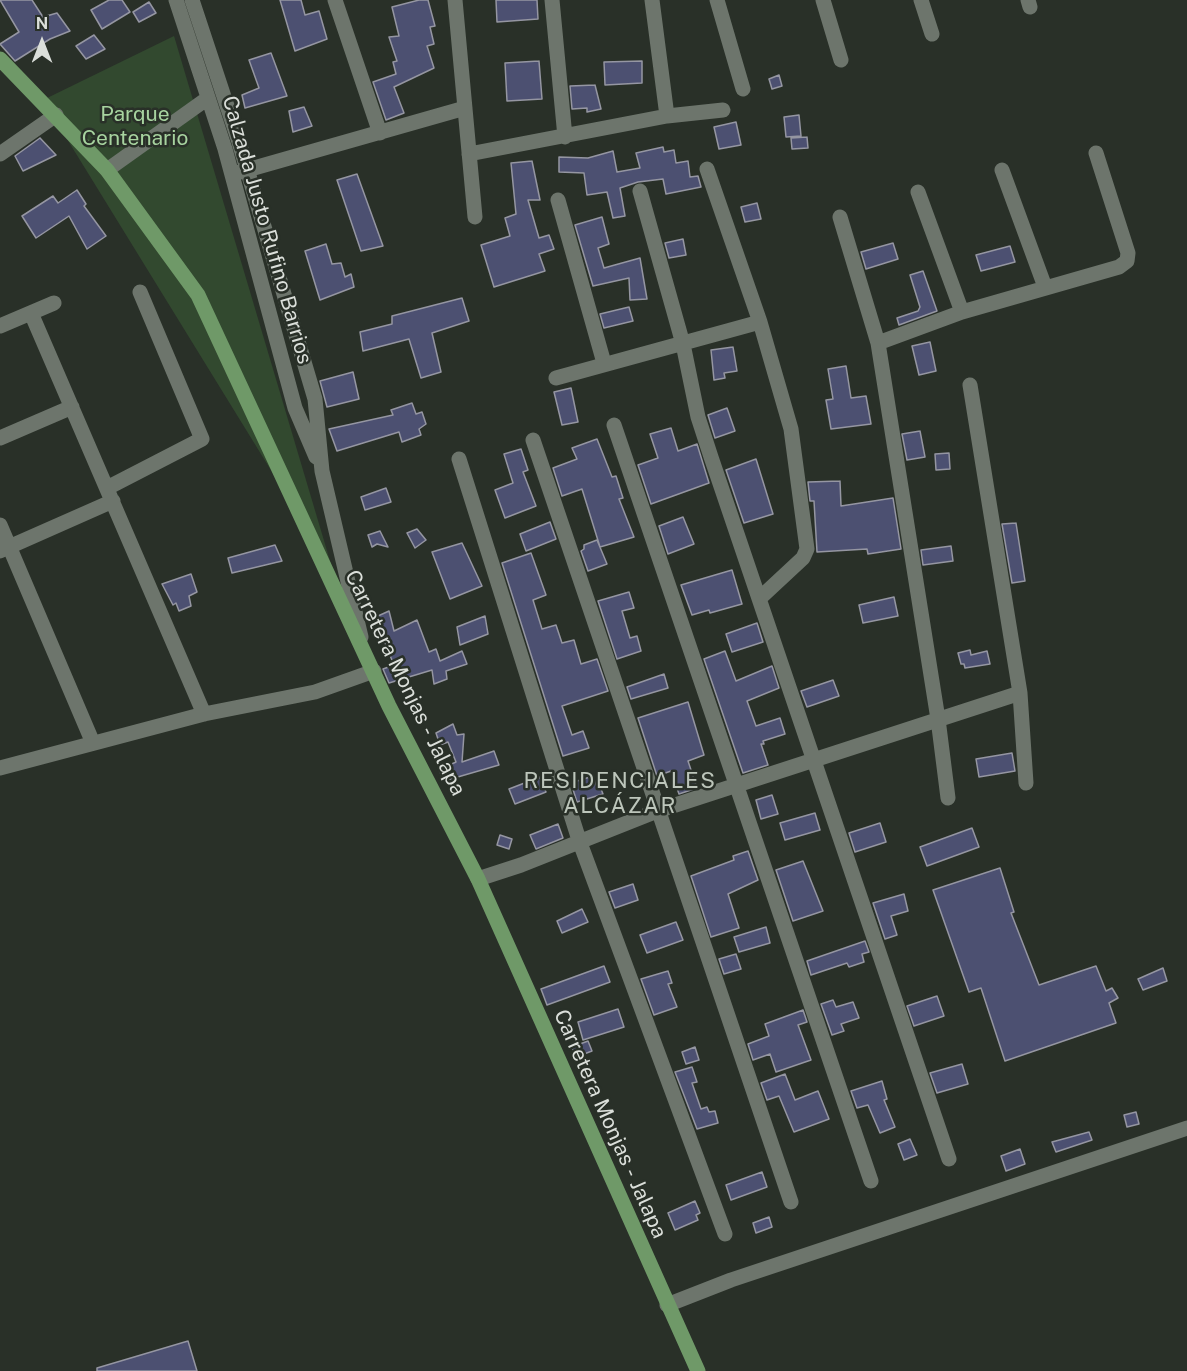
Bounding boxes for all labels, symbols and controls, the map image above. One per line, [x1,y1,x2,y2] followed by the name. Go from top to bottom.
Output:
[12,12,72,72] north arrow
[36,14,48,33] text: N
[217,93,317,367] street label: Calzada Justo Rufino Barrios
[82,102,188,152] park label: Parque Centenario
[339,566,471,800] street label: Carretera Monjas - Jalapa
[524,768,716,819] district label: RESIDENCIALES ALCÁZAR
[548,1006,672,1242] street label: Carretera Monjas - Jalapa

